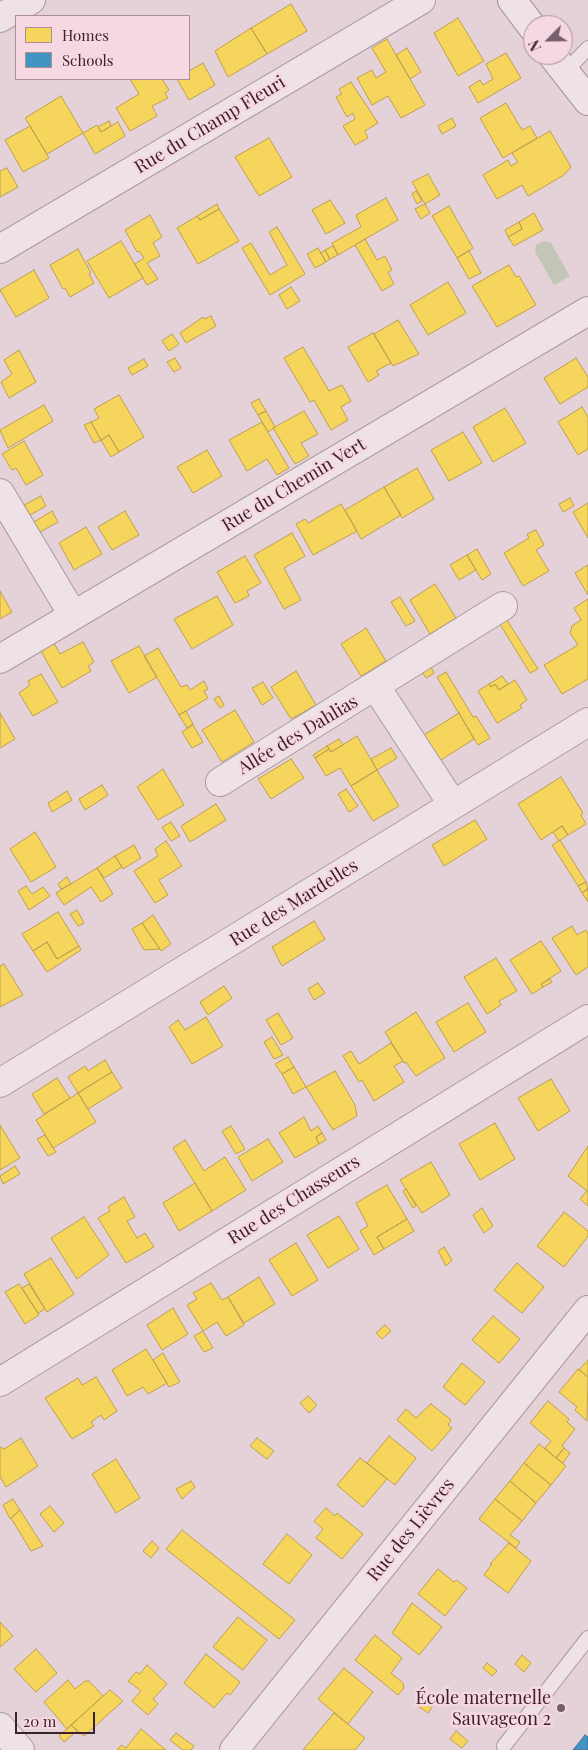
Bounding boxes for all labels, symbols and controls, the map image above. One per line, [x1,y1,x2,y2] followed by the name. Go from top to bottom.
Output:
[15,15,190,80] legend
[523,15,573,65] north arrow
[62,25,109,45] text: Homes
[524,37,545,54] text: N
[62,50,114,70] text: Schools
[131,71,289,179] street label: Rue du Champ Fleuri
[218,434,370,536] street label: Rue du Chemin Vert
[234,691,362,779] street label: Allée des Dahlias
[226,855,362,951] street label: Rue des Mardelles
[224,1151,364,1249] street label: Rue des Chasseurs
[363,1474,459,1586] street label: Rue des Lièvres
[416,1687,551,1730] place label: École maternelle Sauvageon 2
[18,1702,98,1734] scale bar
[555,1702,567,1714] marker: École maternelle Sauvageon 2
[23,1711,56,1731] text: 20 m

